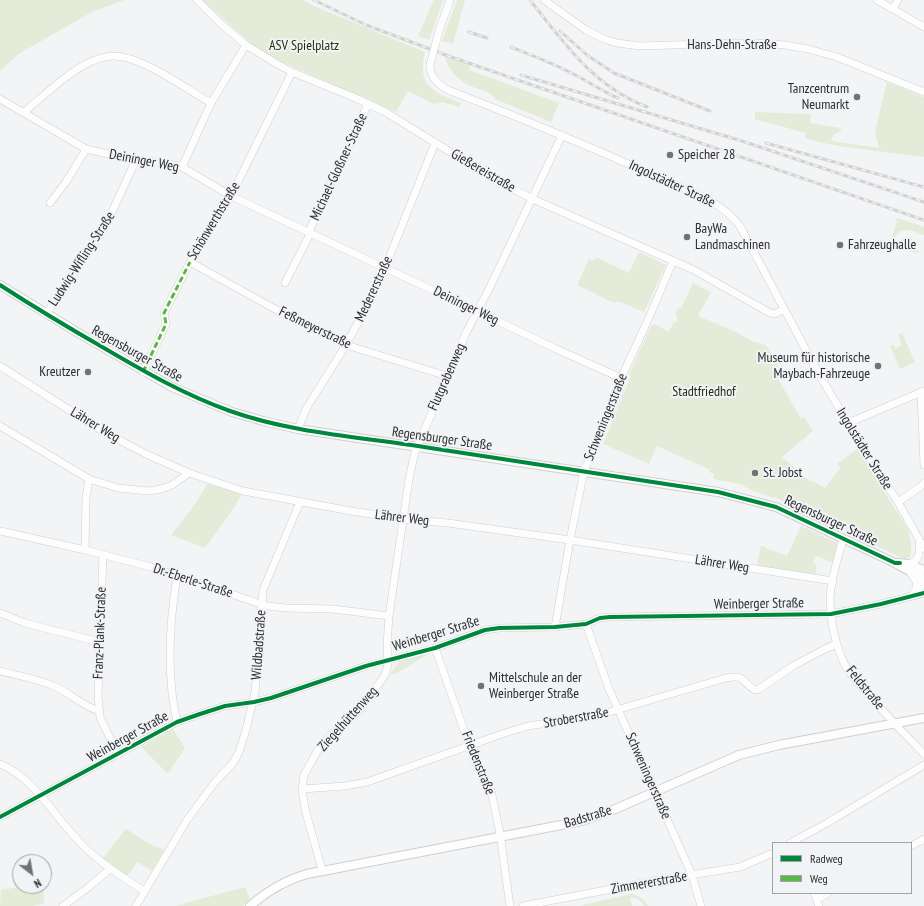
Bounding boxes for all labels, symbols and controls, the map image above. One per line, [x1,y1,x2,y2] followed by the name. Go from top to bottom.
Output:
[687,37,777,53] street label: Hans-Dehn-Straße
[269,38,339,54] park label: ASV Spielplatz
[788,81,849,114] place label: Tanzcentrum Neumarkt
[852,92,862,102] marker: Tanzcentrum Neumarkt
[307,111,371,223] street label: Michael-Gloßner-Straße
[108,146,180,176] street label: Deininger Weg
[448,146,518,196] street label: Gießereistraße
[678,147,735,163] place label: Speicher 28
[665,150,675,160] marker: Speicher 28
[626,157,718,211] street label: Ingolstädter Straße
[184,179,244,263] street label: Schönwerthstraße
[45,209,119,309] street label: Ludwig-Wifling-Straße
[695,221,770,254] place label: BayWa Landmaschinen
[682,232,692,242] marker: BayWa Landmaschinen
[848,237,916,253] place label: Fahrzeughalle
[835,240,845,250] marker: Fahrzeughalle
[351,253,397,325] street label: Medererstraße
[431,283,501,329] street label: Deininger Weg
[276,303,354,353] street label: Feßmeyerstraße
[89,322,185,386] street label: Regensburger Straße
[425,341,469,413] street label: Flutgrabenweg
[758,350,870,382] place label: Museum für historische Maybach-Fahrzeuge
[873,361,883,371] marker: Museum für historische Maybach-Fahrzeuge
[39,364,80,380] place label: Kreutzer
[83,367,93,377] marker: Kreutzer
[581,371,631,463] street label: Schweningerstraße
[672,384,736,400] park label: Stadtfriedhof
[67,404,123,446] street label: Lährer Weg
[832,405,896,493] street label: Ingolstädter Straße
[391,424,493,454] street label: Regensburger Straße
[763,465,802,481] place label: St. Jobst
[750,468,760,478] marker: St. Jobst
[782,492,880,550] street label: Regensburger Straße
[374,506,430,530] street label: Lährer Weg
[694,551,750,577] street label: Lährer Weg
[151,560,235,602] street label: Dr.-Eberle-Straße
[90,587,110,679] street label: Franz-Plank-Straße
[714,595,804,613] street label: Weinberger Straße
[248,609,270,681] street label: Wildbadstraße
[390,613,482,655] street label: Weinberger Straße
[842,663,888,713] street label: Feldstraße
[489,670,582,702] place label: Mittelschule an der Weinberger Straße
[476,681,486,691] marker: Mittelschule an der Weinberger Straße
[314,683,382,755] street label: Ziegelhüttenweg
[542,704,610,732] street label: Stroberstraße
[85,708,171,766] street label: Weinberger Straße
[458,729,498,797] street label: Friedenstraße
[621,730,675,822] street label: Schweningerstraße
[562,802,614,832] street label: Badstraße
[772,842,912,894] legend
[810,851,843,866] text: Radweg
[12,854,52,894] north arrow
[609,868,689,898] street label: Zimmererstraße
[810,871,828,886] text: Weg
[32,876,44,891] text: N

